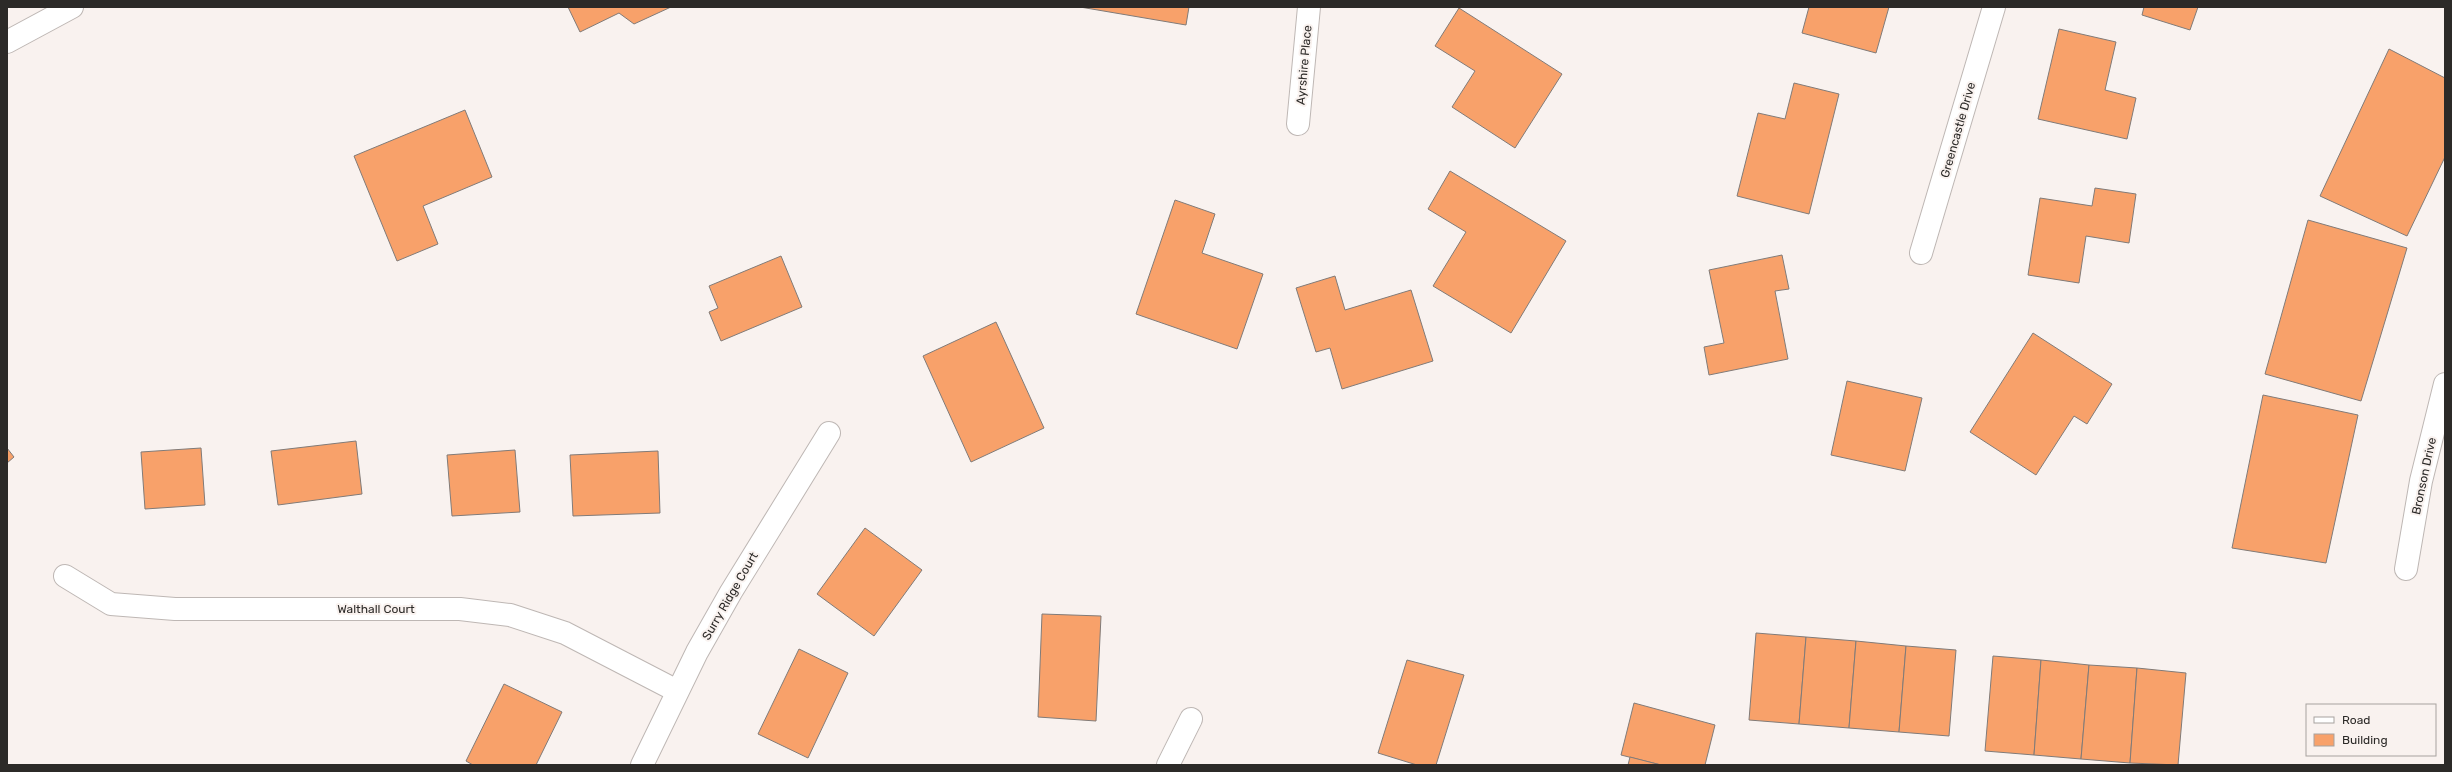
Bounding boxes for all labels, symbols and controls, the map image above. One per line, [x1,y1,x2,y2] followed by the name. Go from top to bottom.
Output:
[1294,24,1314,105] street label: Ayrshire Place
[1938,80,1978,179] street label: Greencastle Drive
[2409,436,2439,516] street label: Bronson Drive
[699,549,761,642] street label: Surry Ridge Court
[337,602,415,616] street label: Walthall Court
[2306,704,2436,756] legend
[2342,713,2370,727] text: Road
[2342,733,2388,747] text: Building

